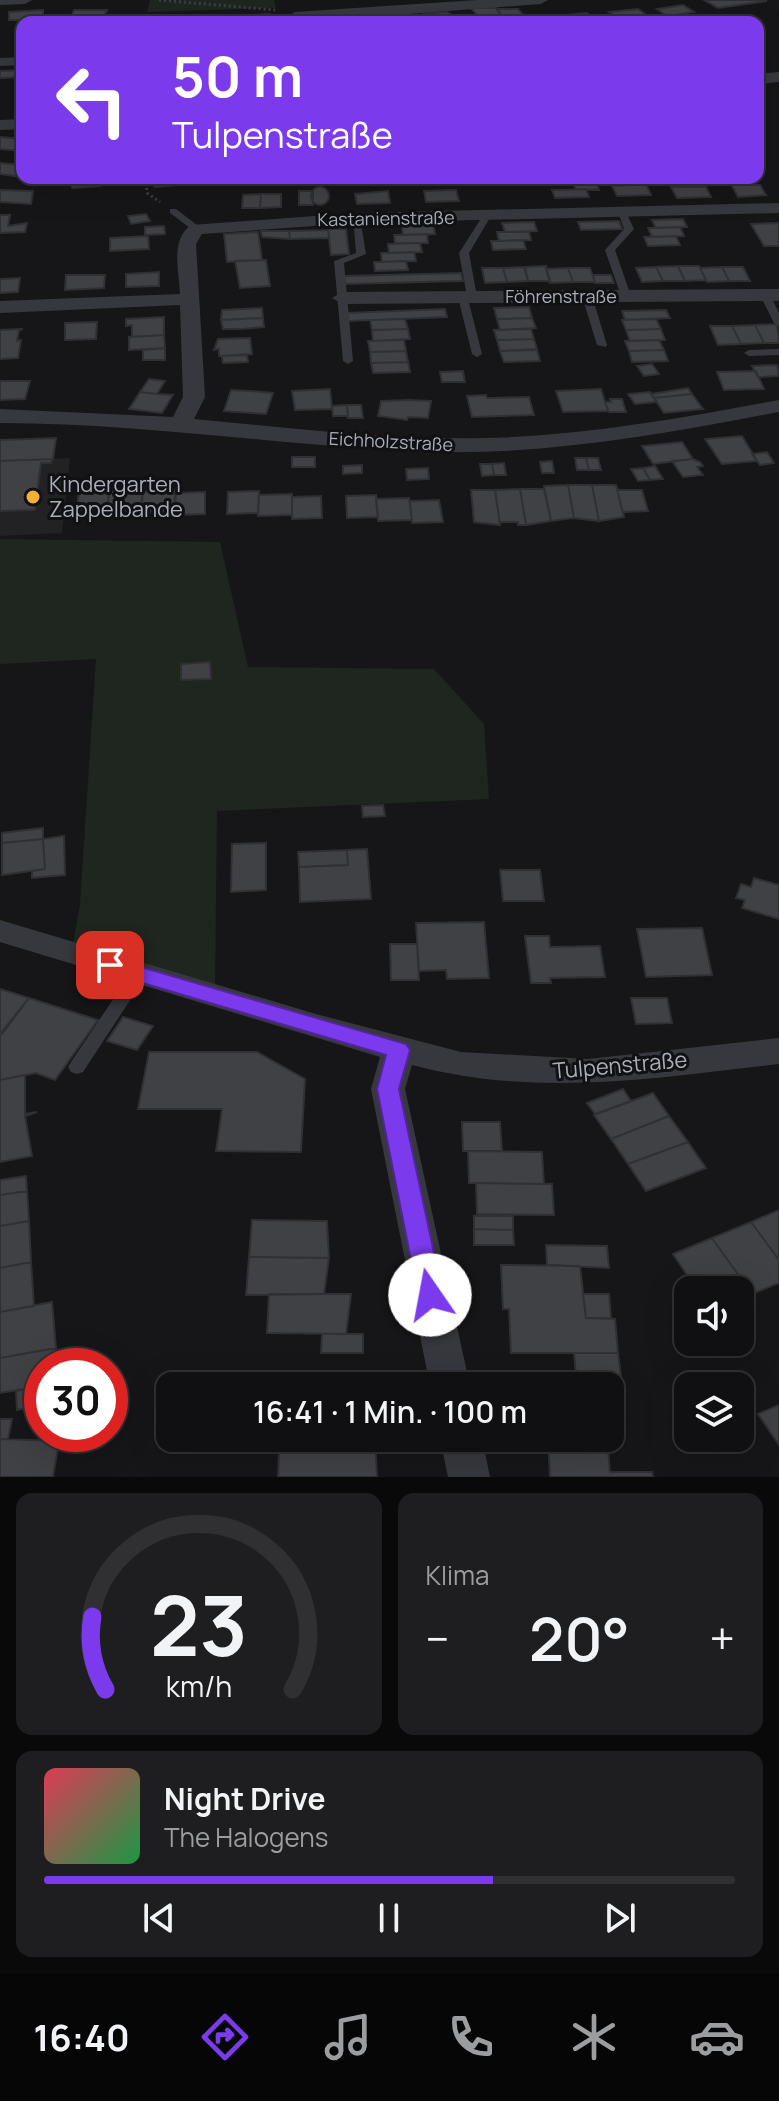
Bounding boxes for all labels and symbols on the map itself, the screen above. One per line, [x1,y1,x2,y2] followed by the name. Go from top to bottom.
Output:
[317,205,455,231] street label: Kastanienstraße
[505,284,617,308] street label: Föhrenstraße
[328,426,454,456] street label: Eichholzstraße
[49,469,183,524] place label: Kindergarten Zappelbande
[24,488,42,506] marker: Kindergarten Zappelbande
[76,931,144,999] pin
[551,1044,689,1086] street label: Tulpenstraße
[388,1253,472,1337] position arrow
[24,1348,128,1452] speed limit sign: 30

